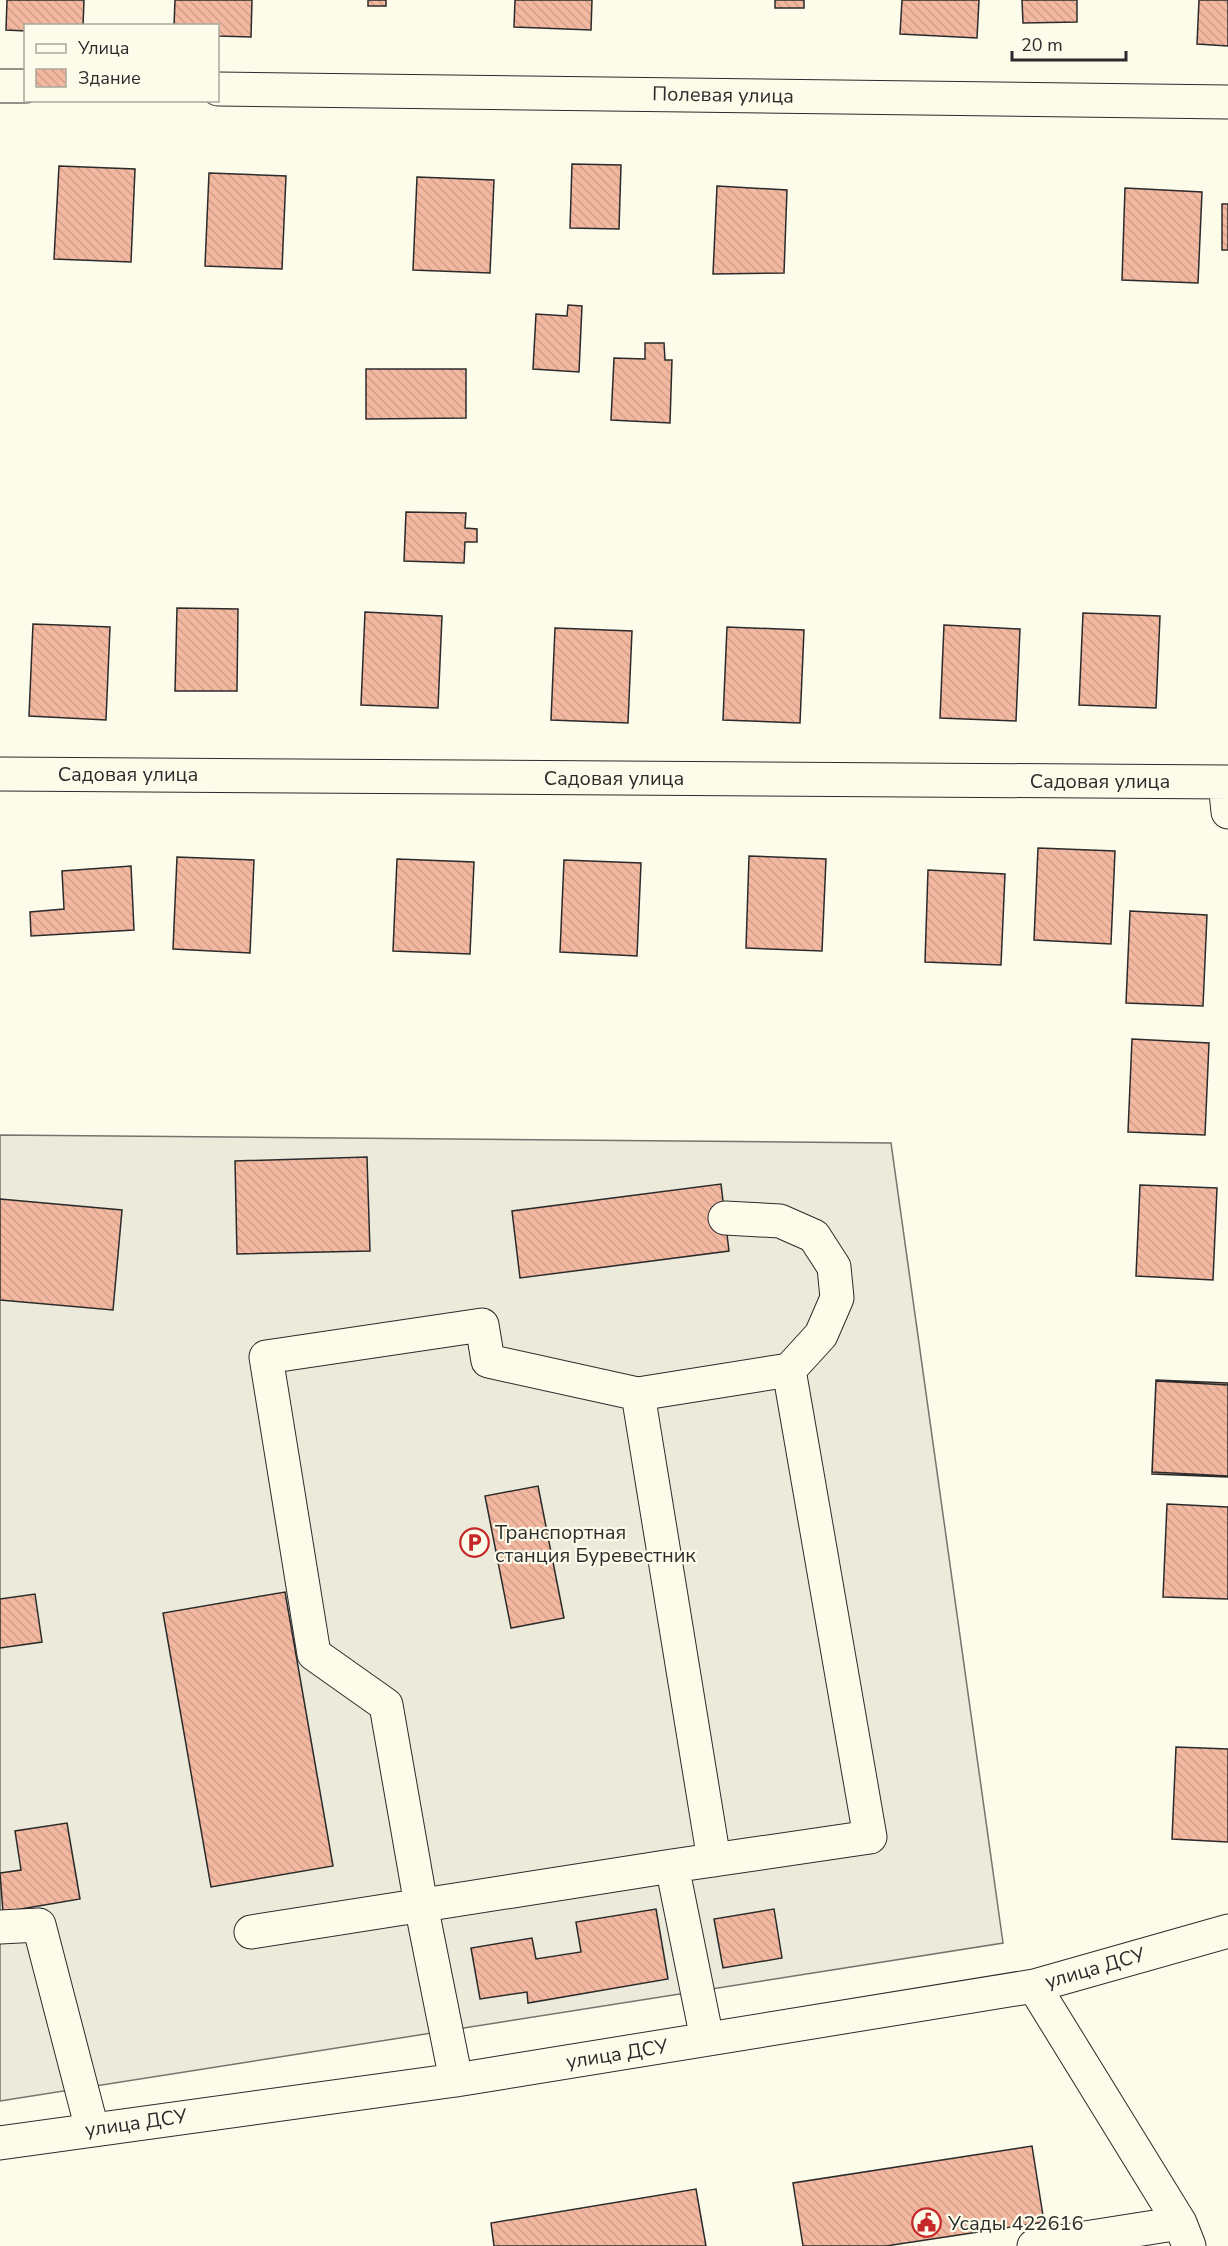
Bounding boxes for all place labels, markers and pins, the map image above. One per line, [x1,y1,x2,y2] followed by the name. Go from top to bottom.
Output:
[495,1519,696,1569] place label: Транспортная станция Буревестник
[458,1527,490,1559] parking icon: Транспортная станция Буревестник
[911,2207,943,2239] public building icon: Усады 422616
[947,2210,1083,2237] place label: Усады 422616

